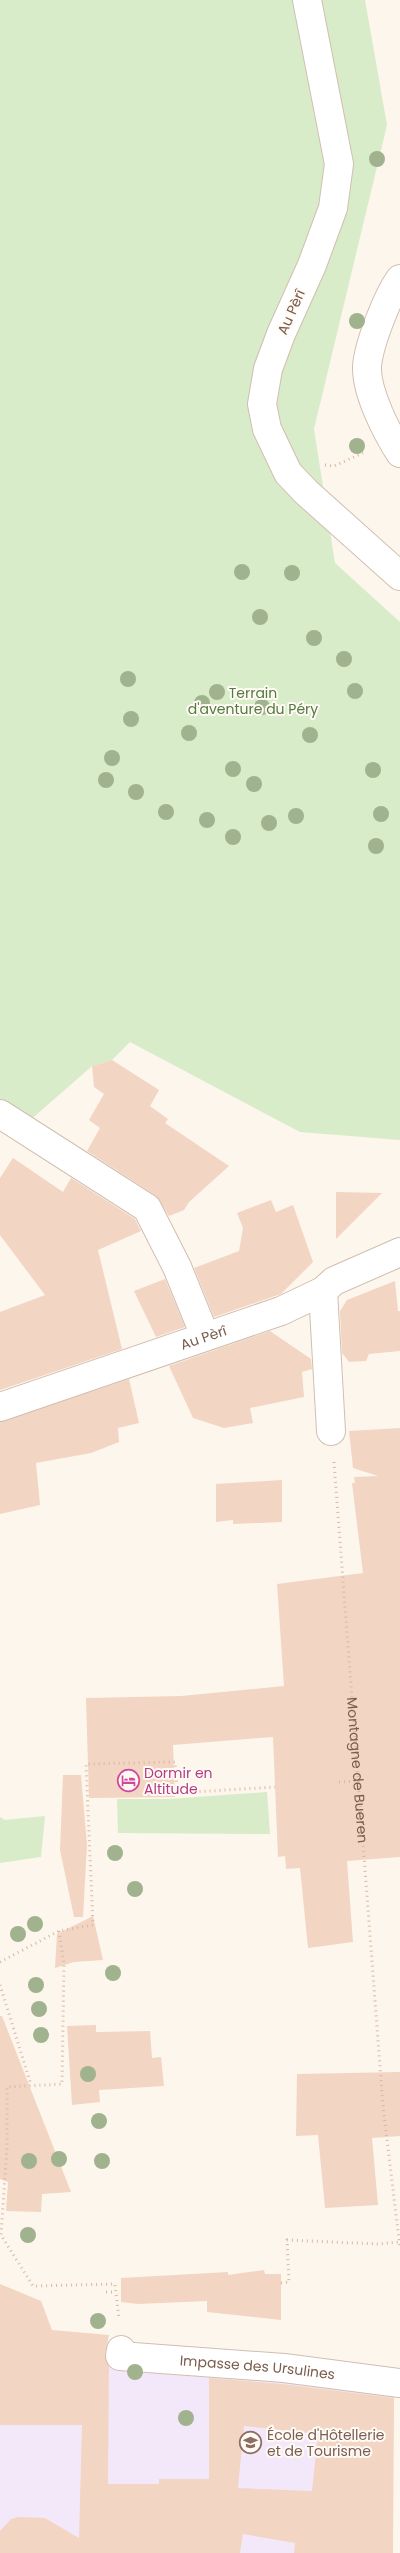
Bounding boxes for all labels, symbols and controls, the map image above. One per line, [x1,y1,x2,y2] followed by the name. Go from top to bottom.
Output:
[272,286,310,338] street label: Au Pèrî
[188,683,318,719] park label: Terrain d'aventure du Péry
[178,1320,230,1355] street label: Au Pèrî
[342,1696,373,1844] street label: Montagne de Bueren
[144,1763,213,1799] place label: Dormir en Altitude
[116,1769,140,1793] hotel icon: Dormir en Altitude
[179,2350,336,2385] street label: Impasse des Ursulines
[267,2425,385,2461] place label: École d'Hôtellerie et de Tourisme
[239,2431,263,2455] school or university icon: École d'Hôtellerie et de Tourisme

